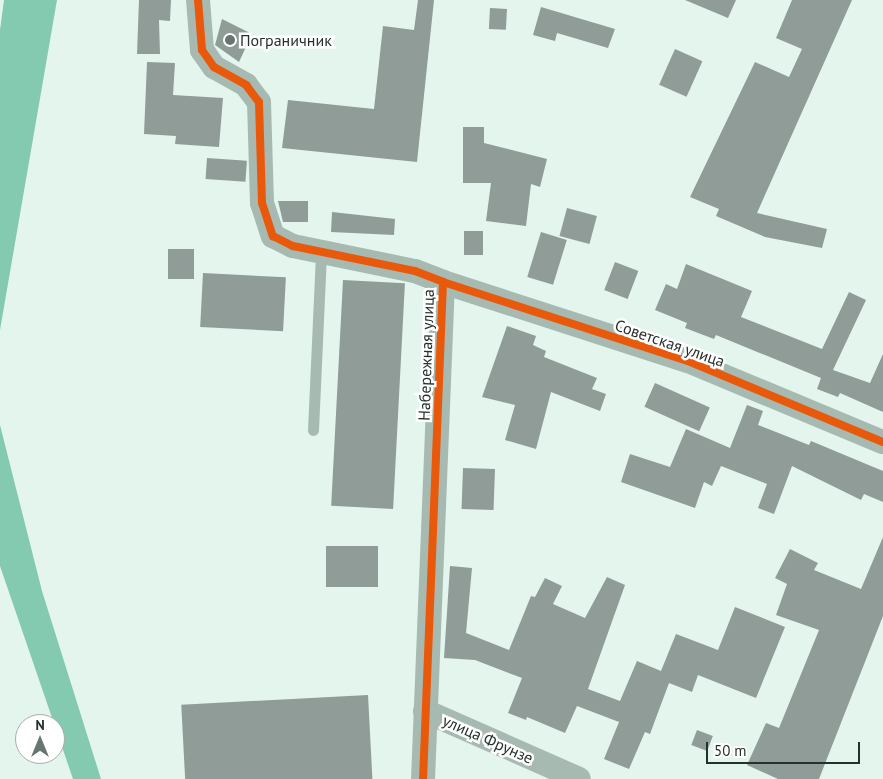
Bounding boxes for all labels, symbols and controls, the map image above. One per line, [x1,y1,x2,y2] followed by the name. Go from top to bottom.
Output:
[240,30,332,50] place label: Пограничник
[224,34,236,46] marker: Пограничник
[414,289,438,421] street label: Набережная улица
[613,315,727,371] street label: Советская улица
[440,710,536,768] street label: улица Фрунзе
[15,714,65,764] north arrow
[35,716,45,734] text: N
[708,732,862,764] scale bar
[714,741,747,760] text: 50 m

